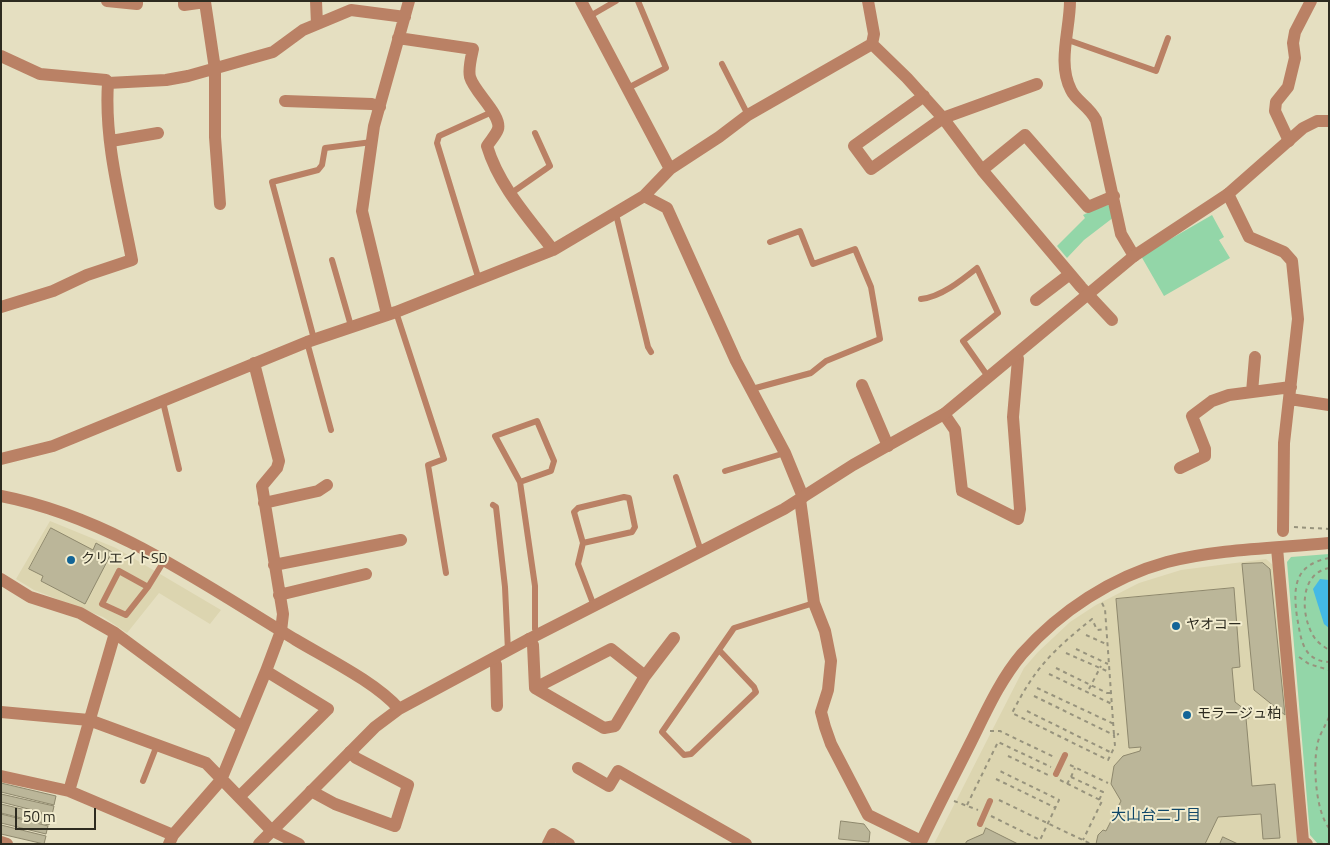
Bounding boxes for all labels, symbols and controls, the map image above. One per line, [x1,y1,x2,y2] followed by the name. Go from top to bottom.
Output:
[81,552,168,568] place label: クリエイトSD
[65,554,77,566] marker: クリエイトSD
[1186,618,1242,634] place label: ヤオコー
[1170,620,1182,632] marker: ヤオコー
[1197,707,1281,723] place label: モラージュ柏
[1181,709,1193,721] marker: モラージュ柏
[18,798,99,830] scale bar
[23,805,56,828] text: 50 m
[1111,807,1201,825] district label: 大山台二丁目

